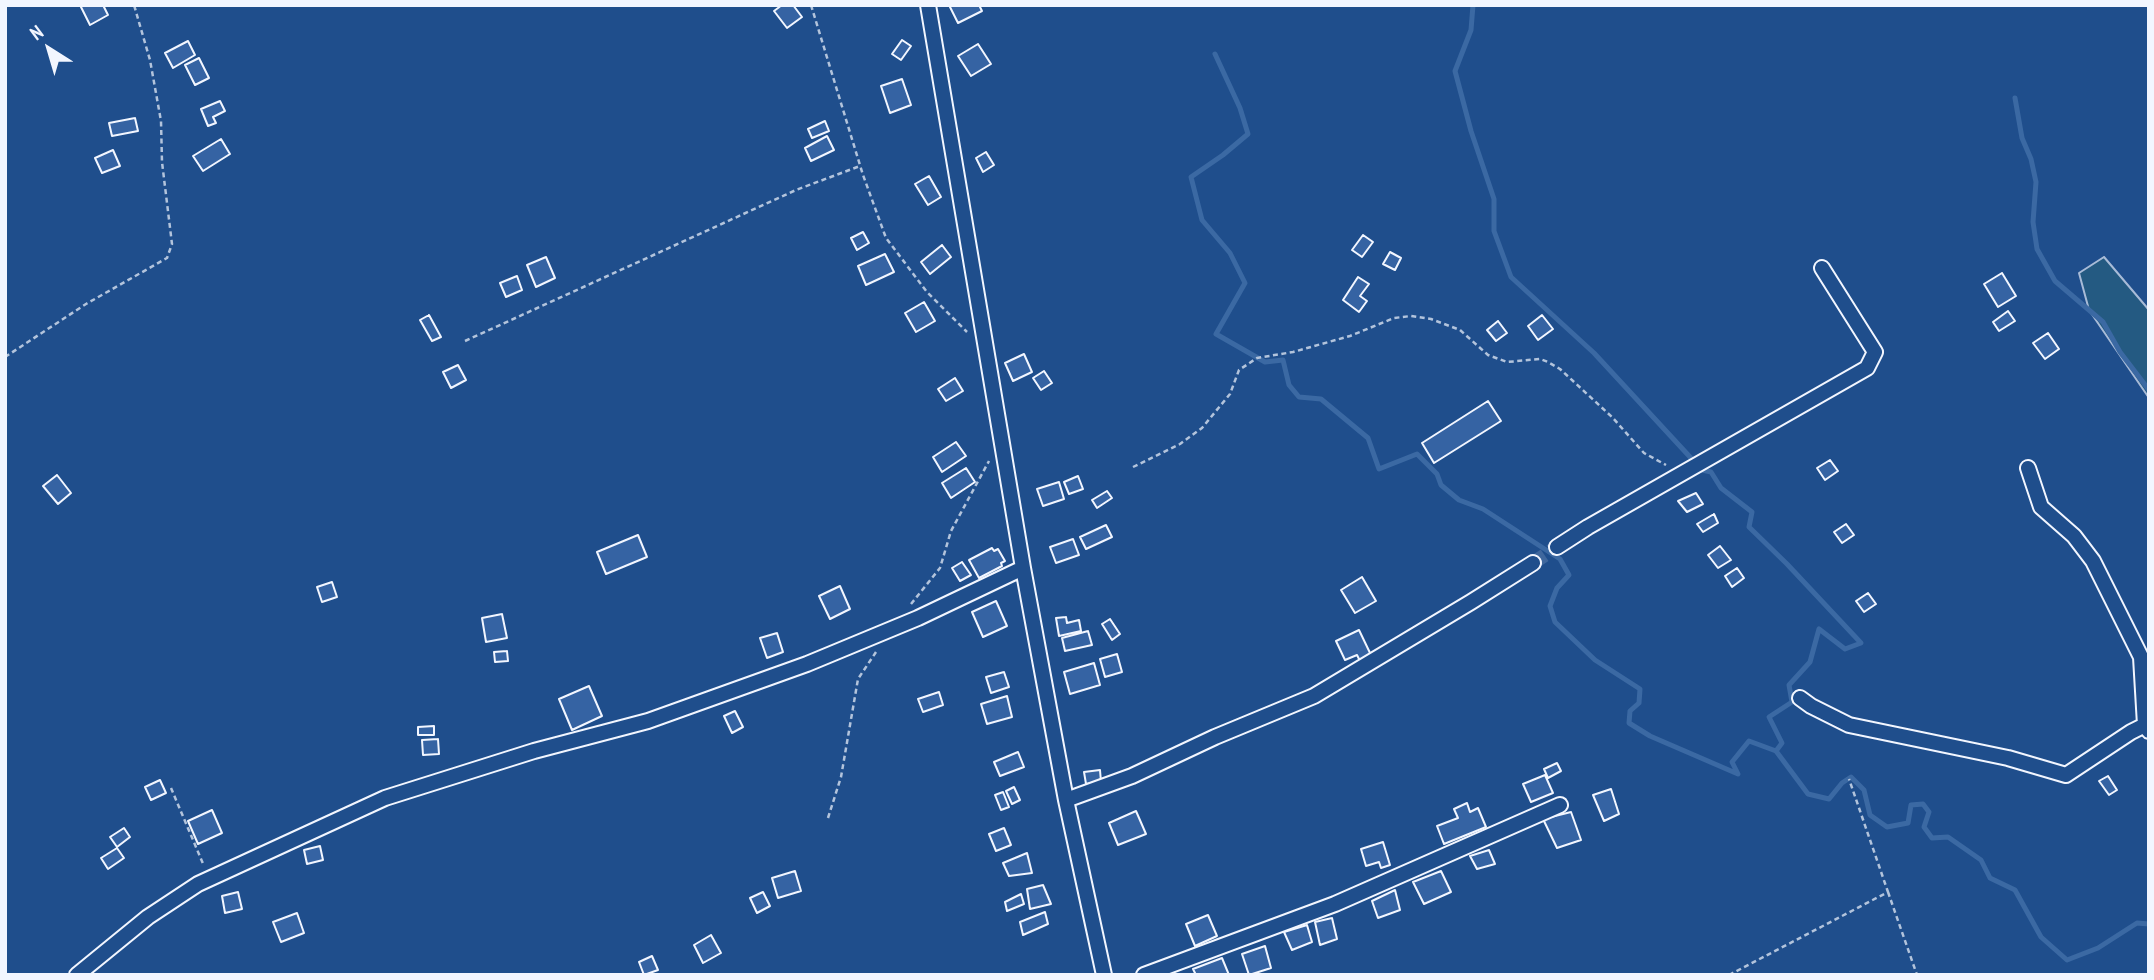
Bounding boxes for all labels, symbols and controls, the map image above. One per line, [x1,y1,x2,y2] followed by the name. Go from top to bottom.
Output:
[14,14,84,84] north arrow
[25,20,48,45] text: N

